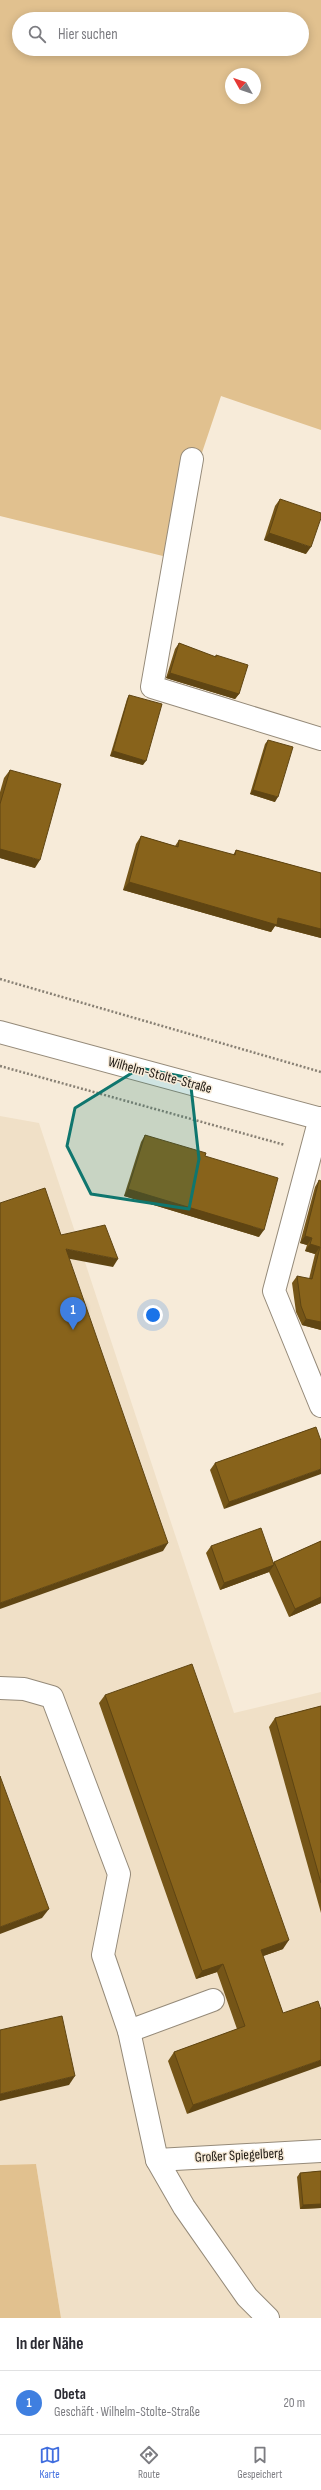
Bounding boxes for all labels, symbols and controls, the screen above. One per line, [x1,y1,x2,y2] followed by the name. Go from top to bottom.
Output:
[12,12,309,56] search box
[26,23,48,45] icon: search
[58,25,118,44] text: Hier suchen
[225,68,261,104] north arrow
[106,1053,214,1097] street label: Wilhelm-Stolte-Straße
[60,1297,86,1330] pin: 1
[143,1305,163,1325] your location
[194,2144,284,2166] street label: Großer Spiegelberg
[16,2334,83,2354] text: In der Nähe
[54,2385,86,2404] text: Obeta
[26,2395,32,2411] text: 1
[283,2395,305,2411] text: 20 m
[54,2404,200,2420] text: Geschäft · Wilhelm-Stolte-Straße
[39,2444,61,2481] tab: Karte
[138,2444,160,2481] tab: Route
[237,2444,282,2481] tab: Gespeichert

